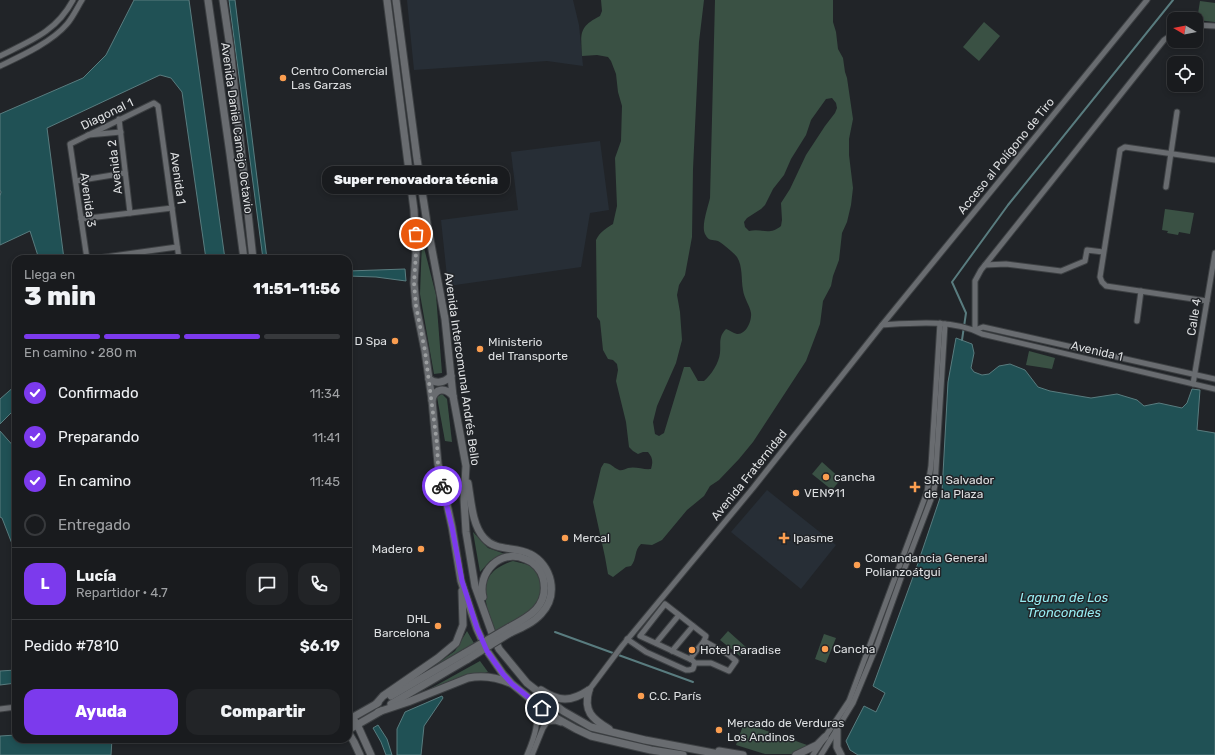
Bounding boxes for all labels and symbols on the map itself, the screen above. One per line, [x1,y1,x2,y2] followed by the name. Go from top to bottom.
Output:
[1167,12,1203,48] north arrow
[218,42,256,215] street label: Avenida Daniel Camejo Octavio
[291,64,388,92] place label: Centro Comercial Las Garzas
[278,73,288,83] marker: Centro Comercial Las Garzas
[78,95,136,133] street label: Diagonal 1
[955,95,1057,217] street label: Acceso al Polígono de Tiro
[105,139,125,195] street label: Avenida 2
[167,151,189,205] street label: Avenida 1
[322,166,510,194] callout: Super renovadora técnia
[77,172,99,228] street label: Avenida 3
[399,217,433,251] pin
[441,271,483,467] street label: Avenida Intercomunal Andrés Bello
[1184,297,1204,337] street label: Calle 4
[355,334,387,348] place label: D Spa
[488,335,568,363] place label: Ministerio del Transporte
[390,336,400,346] marker: D Spa
[1070,338,1124,364] street label: Avenida 1
[475,344,485,354] marker: Ministerio del Transporte
[708,427,790,523] street label: Avenida Fraternidad
[422,466,462,506] courier
[834,470,875,484] place label: cancha
[821,472,831,482] marker: cancha
[924,473,995,501] place label: SRI Salvador de la Plaza
[909,481,921,493] marker: SRI Salvador de la Plaza
[804,486,845,500] place label: VEN911
[791,488,801,498] marker: VEN911
[573,531,610,545] place label: Mercal
[793,531,834,545] place label: Ipasme
[778,532,790,544] marker: Ipasme
[560,533,570,543] marker: Mercal
[372,542,413,556] place label: Madero
[416,544,426,554] marker: Madero
[865,551,988,579] place label: Comandancia General Polianzoátgui
[852,560,862,570] marker: Comandancia General Polianzoátgui
[1020,590,1109,620] water label: Laguna de Los Tronconales
[374,612,430,640] place label: DHL Barcelona
[433,621,443,631] marker: DHL Barcelona
[833,642,875,656] place label: Cancha
[700,643,781,657] place label: Hotel Paradise
[820,644,830,654] marker: Cancha
[687,645,697,655] marker: Hotel Paradise
[649,689,701,703] place label: C.C. París
[525,691,559,725] pin
[636,691,646,701] marker: C.C. París
[727,716,844,744] place label: Mercado de Verduras Los Andinos
[714,725,724,735] marker: Mercado de Verduras Los Andinos

